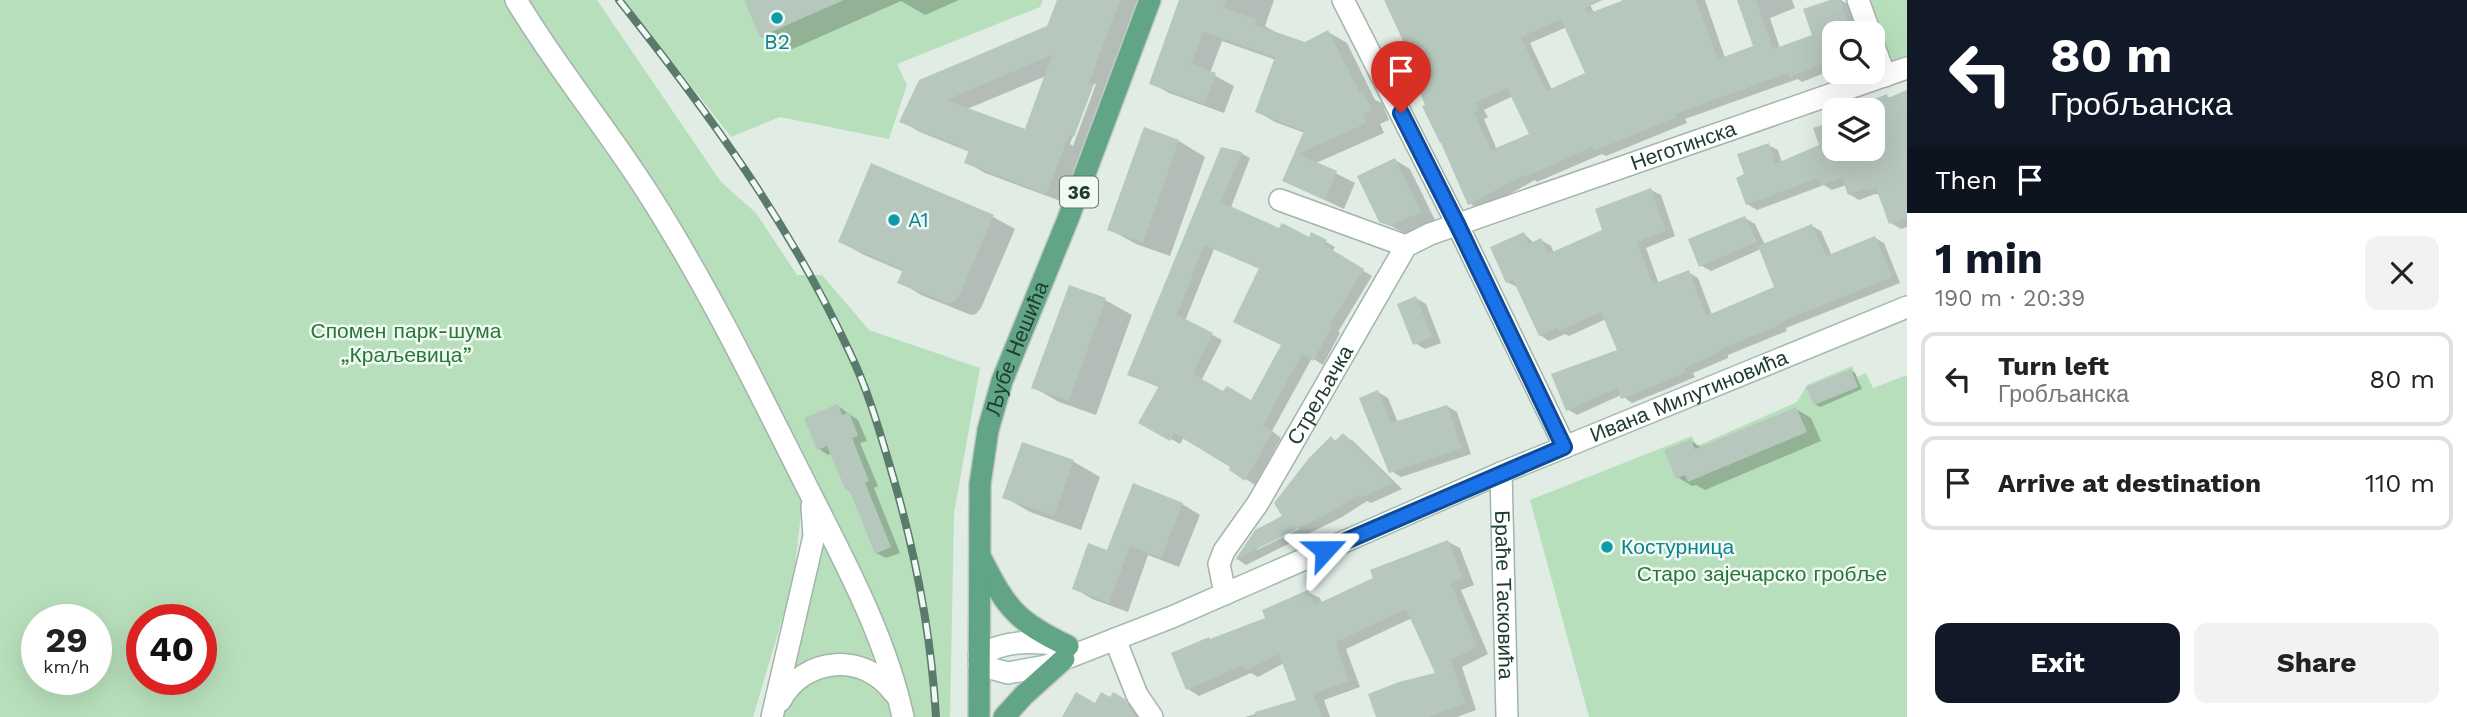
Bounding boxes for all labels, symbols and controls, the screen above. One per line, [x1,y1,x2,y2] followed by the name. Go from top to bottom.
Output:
[769,10,785,26] marker: B2
[1822,21,1885,161] map controls
[1822,21,1885,84] button: search
[2050,26,2172,84] text: 80 m
[1935,28,2026,119] icon: left
[764,29,790,54] place label: B2
[1371,41,1431,113] pin
[1382,52,1420,90] icon: arrive
[2050,85,2232,123] text: Гробљанска
[1822,98,1885,161] button: layers
[1627,115,1740,175] street label: Неготинска
[2011,161,2049,199] icon: arrive
[1935,165,1997,195] text: Then
[1060,176,1098,208] road number: 36
[908,207,929,232] place label: A1
[886,212,902,228] marker: A1
[1935,234,2043,283] text: 1 min
[2365,236,2439,310] button: close
[980,277,1053,419] street label: Љубе Нешића
[1935,285,2085,312] text: 190 m · 20:39
[311,318,502,367] park label: Спомен парк-шума „Краљевица”
[1281,340,1358,449] street label: Стрељачка
[1586,344,1791,447] street label: Ивана Милутиновића
[1998,351,2109,381] text: Turn left
[1939,360,1977,398] icon: left
[2369,364,2435,394] text: 80 m
[1998,381,2129,408] text: Гробљанска
[1939,464,1977,502] icon: arrive
[1998,468,2261,498] text: Arrive at destination
[2365,468,2435,498] text: 110 m
[1490,510,1519,680] street label: Браће Тасковића
[1288,513,1362,587] position arrow
[1621,534,1735,559] place label: Костурница
[1599,539,1615,555] marker: Костурница
[1637,561,1887,586] park label: Старо зајечарско гробље
[126,604,217,695] speed limit sign: 40
[45,619,88,661] text: 29
[1935,623,2180,703] button: Exit
[2194,623,2439,703] button: Share
[43,656,90,677] text: km/h

